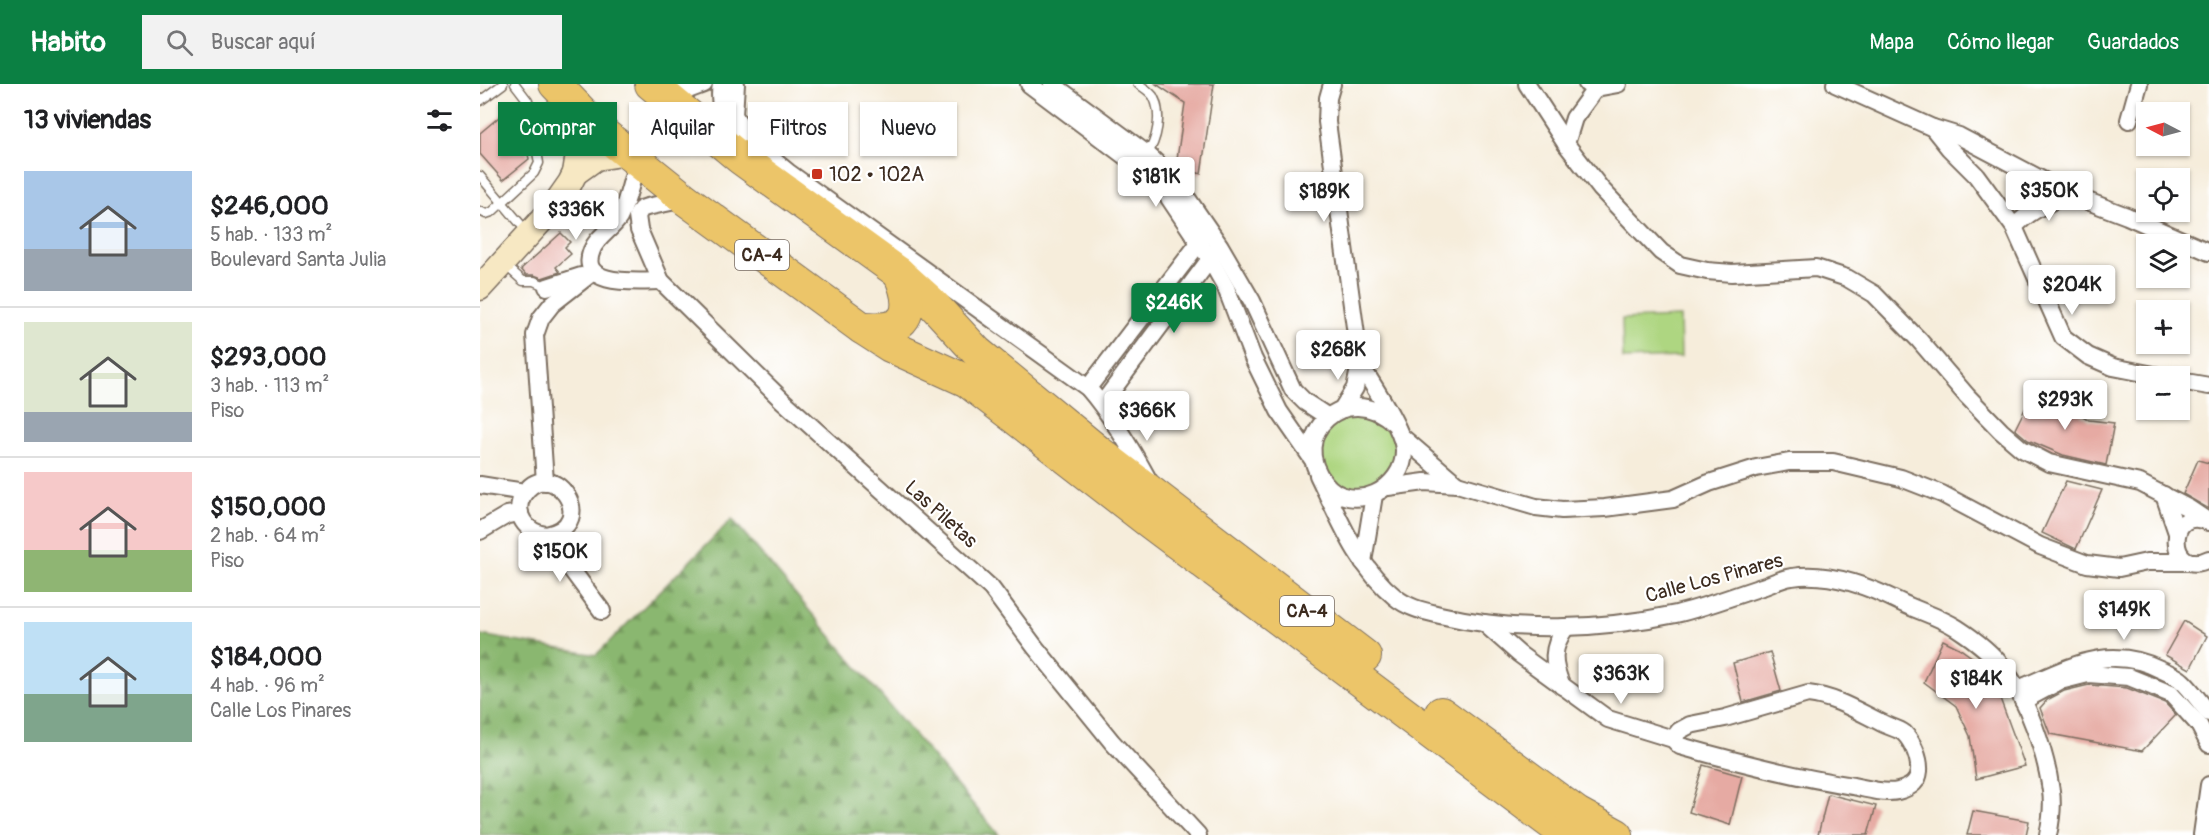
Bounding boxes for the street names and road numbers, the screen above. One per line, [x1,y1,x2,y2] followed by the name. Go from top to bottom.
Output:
[735,240,789,270] road number: CA-4
[899,475,983,553] street label: Las Piletas
[1643,548,1785,608] street label: Calle Los Pinares
[1280,596,1334,626] road number: CA-4

